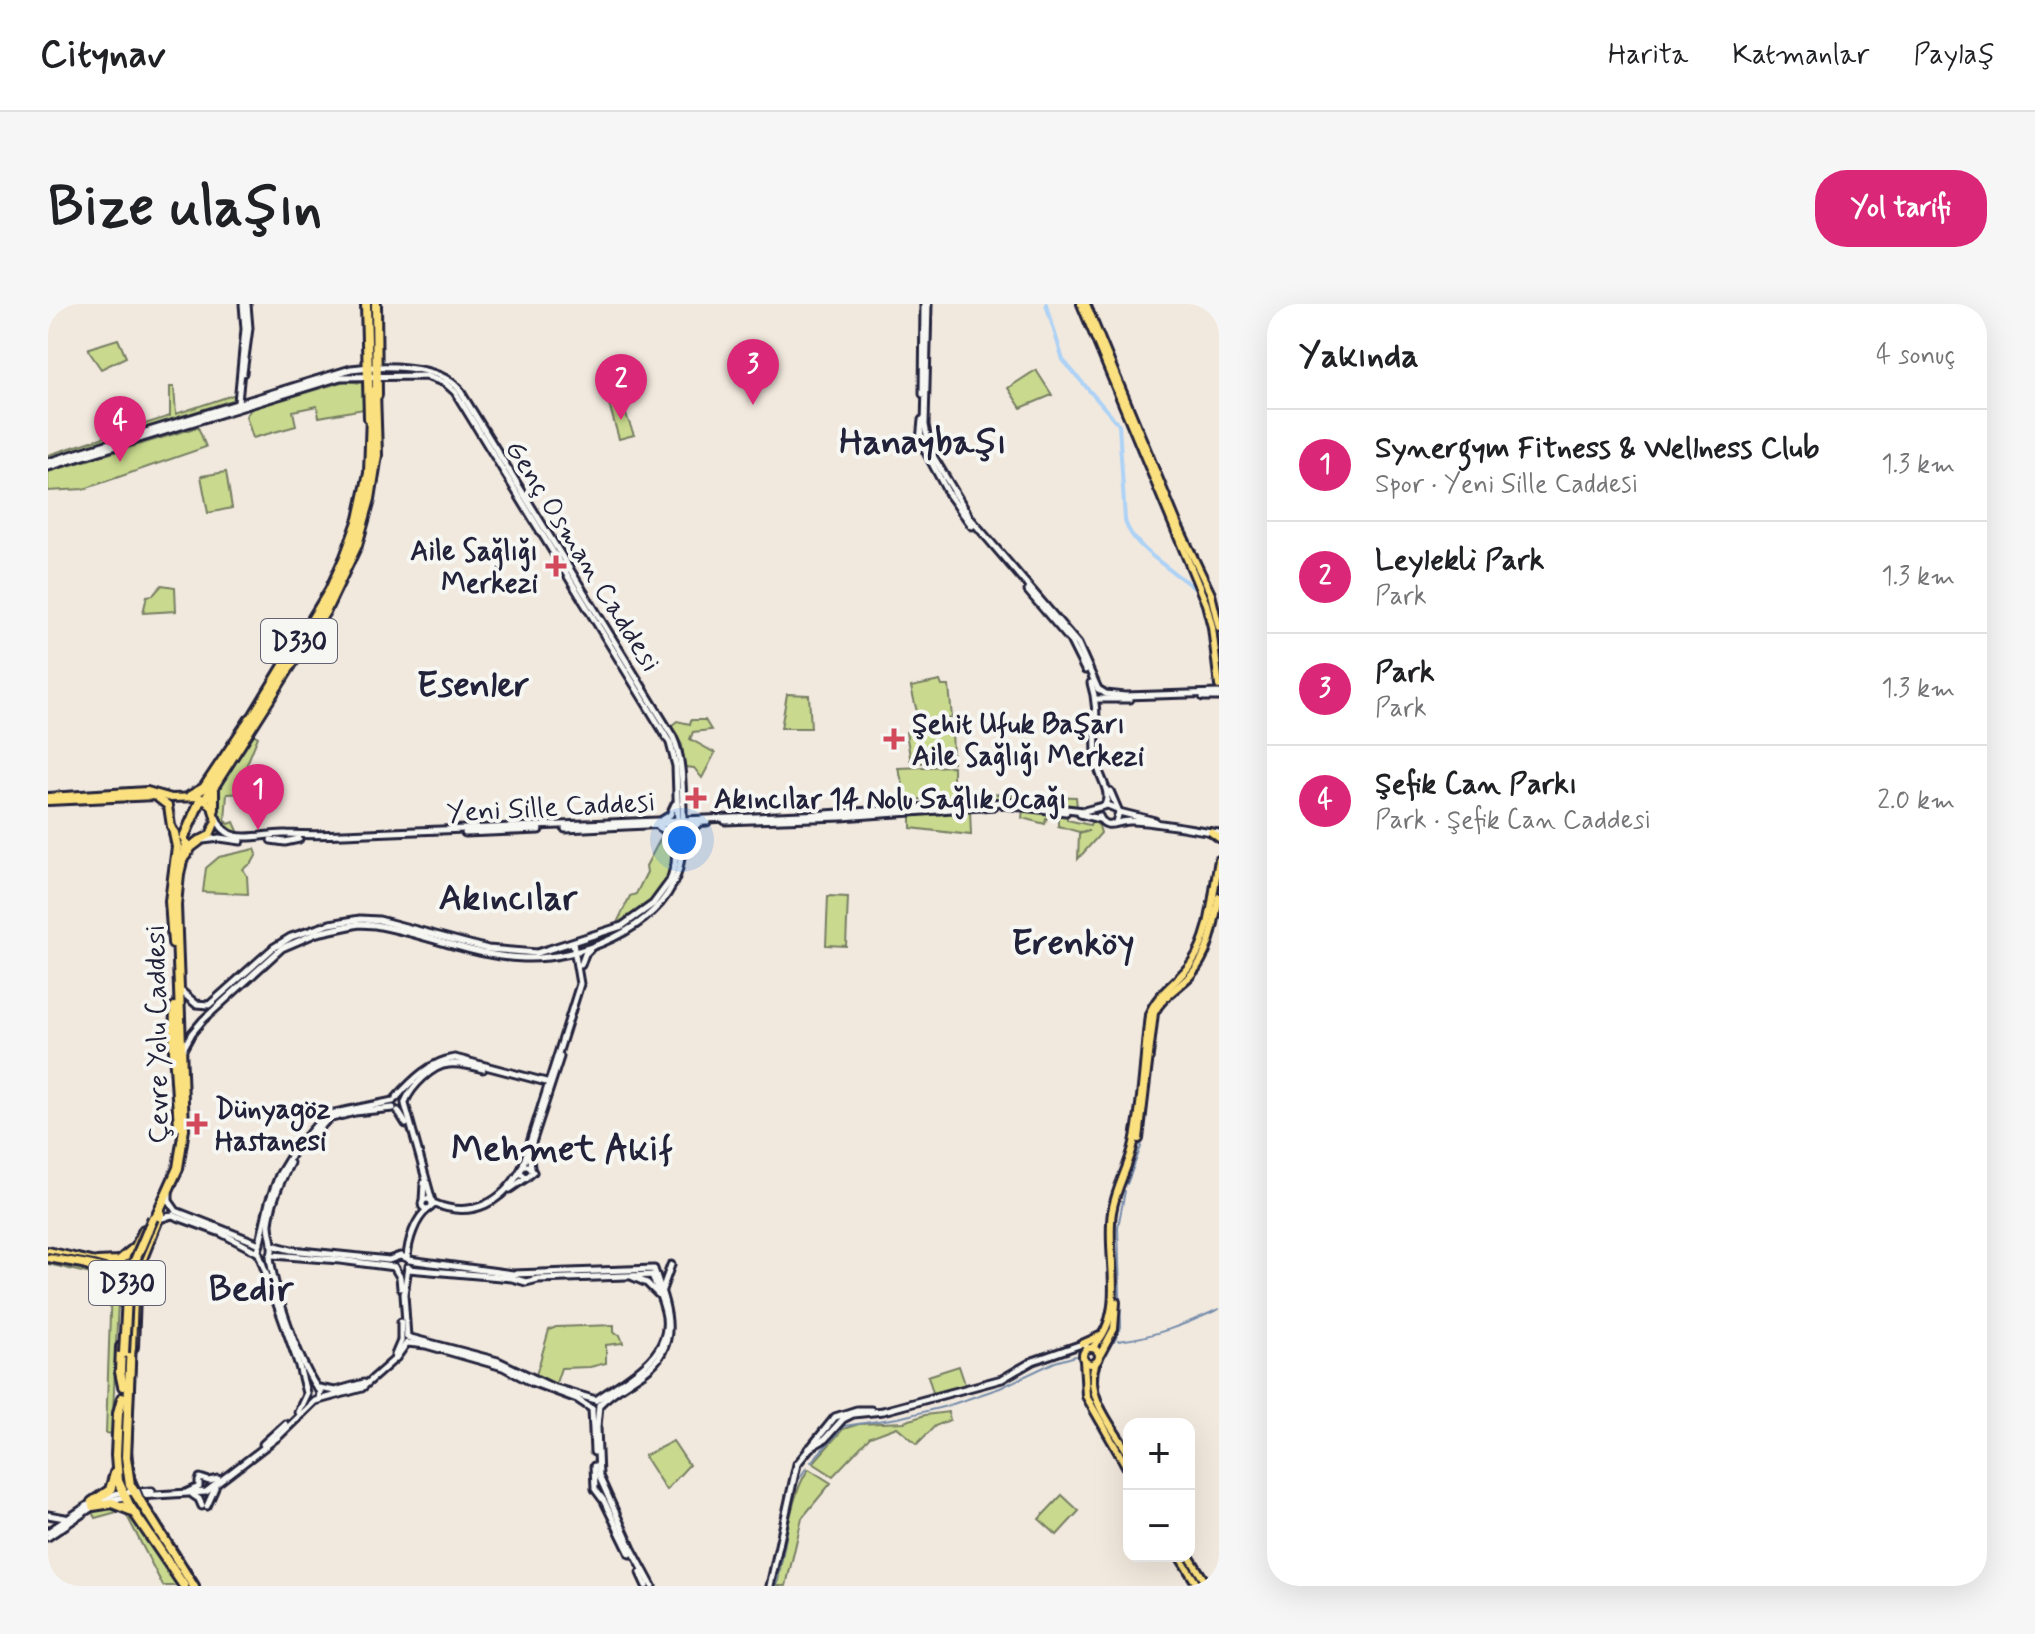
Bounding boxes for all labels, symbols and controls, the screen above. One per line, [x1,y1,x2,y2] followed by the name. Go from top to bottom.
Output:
[40,31,165,80] text: Citynav
[1608,37,1688,74] text: Harita
[1732,37,1869,74] text: Katmanlar
[1913,37,1995,74] text: Paylaş
[1815,170,1987,247] button: Yol tarifi
[48,172,322,245] text: Bize ulaşın
[1299,334,1419,379] text: Yakında
[727,339,779,405] pin: 3
[1876,339,1955,373] text: 4 sonuç
[595,354,647,420] pin: 2
[94,396,146,462] pin: 4
[839,420,1007,467] district label: Hanaybaşı
[1375,429,1819,468] text: Synergym Fitness & Wellness Club
[496,433,668,679] street label: Genç Osman Caddesi
[1319,448,1331,482] text: 1
[1881,448,1955,482] text: 1.3 km
[1375,468,1639,502] text: Spor · Yeni Sille Caddesi
[410,534,538,603] place label: Aile Sağlığı Merkezi
[1375,541,1544,580] text: Leylekli Park
[545,555,567,577] marker: Aile Sağlığı Merkezi
[1319,560,1331,594] text: 2
[1881,560,1955,594] text: 1.3 km
[1375,580,1427,614] text: Park
[261,619,337,663] road number: D330
[1375,653,1435,692] text: Park
[417,663,529,710] district label: Esenler
[1319,672,1331,706] text: 3
[1881,672,1955,706] text: 1.3 km
[1375,692,1427,726] text: Park
[912,707,1144,777] place label: Şehit Ufuk Başarı Aile Sağlığı Merkezi
[883,728,905,750] marker: Şehit Ufuk Başarı Aile Sağlığı Merkezi
[232,764,284,830] pin: 1
[1375,765,1577,804] text: Şefik Can Parkı
[714,782,1067,820] place label: Akıncılar 14 Nolu Sağlık Ocağı
[1317,784,1333,818] text: 4
[1877,784,1955,818] text: 2.0 km
[446,785,657,832] street label: Yeni Sille Caddesi
[685,787,707,809] marker: Akıncılar 14 Nolu Sağlık Ocağı
[1375,804,1651,838] text: Park · Şefik Can Caddesi
[662,820,702,860] your location
[439,876,578,923] district label: Akıncılar
[1012,921,1134,968] district label: Erenköy
[138,924,179,1144] street label: Çevre Yolu Caddesi
[215,1092,331,1161] place label: Dünyagöz Hastanesi
[186,1113,208,1135] marker: Dünyagöz Hastanesi
[451,1127,673,1174] district label: Mehmet Akif
[89,1261,165,1305] road number: D330
[209,1267,294,1314] district label: Bedir
[1123,1418,1195,1562] map controls
[1123,1418,1195,1490] button: +
[1123,1490,1195,1562] button: −

